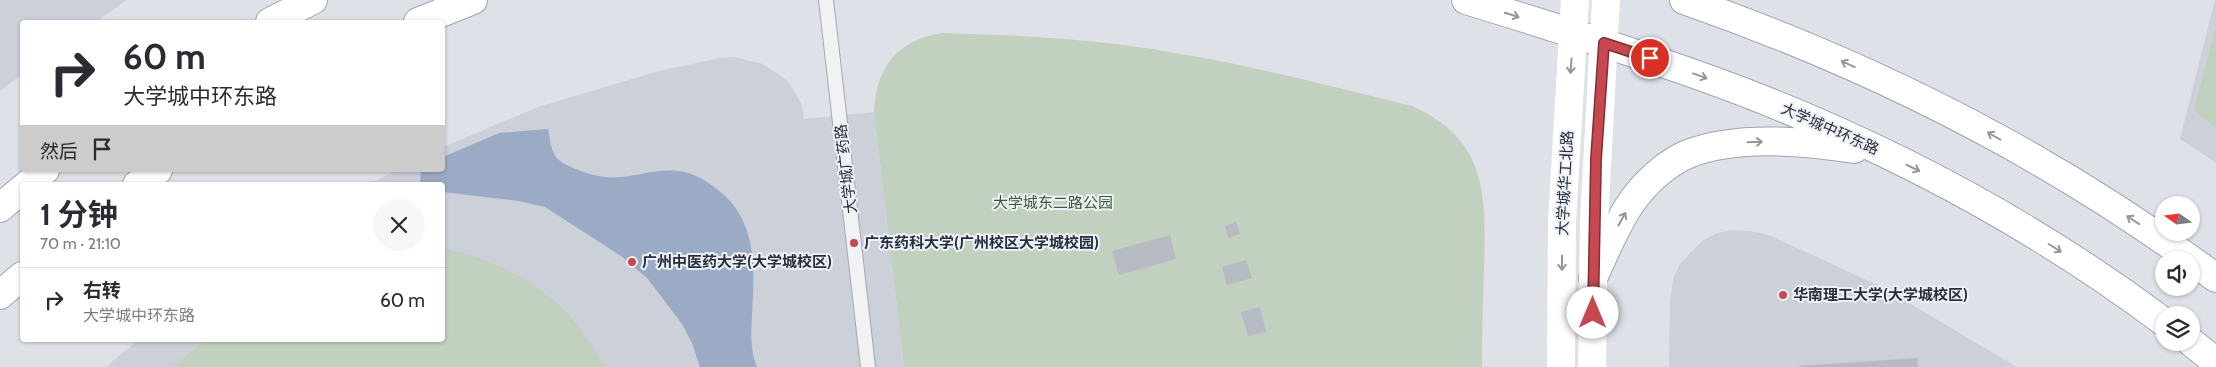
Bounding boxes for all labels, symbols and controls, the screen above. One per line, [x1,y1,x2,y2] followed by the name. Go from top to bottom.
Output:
[1504,10,1520,20] one-way arrow
[123,35,206,78] text: 60 m
[1629,37,1671,79] pin
[40,40,105,105] icon: right
[1636,44,1664,72] icon: arrive
[1566,58,1576,74] one-way arrow
[1841,58,1856,68] one-way arrow
[1692,72,1707,81] one-way arrow
[123,83,277,110] text: 大学城中环东路
[1778,99,1882,159] street label: 大学城中环东路
[832,123,860,215] street label: 大学城广药路
[1553,130,1577,236] street label: 大学城华工北路
[1988,130,2002,140] one-way arrow
[88,135,116,163] icon: arrive
[1746,137,1763,147] one-way arrow
[40,140,78,163] text: 然后
[1905,164,1920,173] one-way arrow
[993,194,1113,212] park label: 大学城东二路公园
[40,196,118,233] text: 1 分钟
[2155,196,2200,241] north arrow
[2155,196,2200,351] map controls
[373,199,425,251] button: close
[1617,211,1627,226] one-way arrow
[2126,215,2140,225] one-way arrow
[40,234,121,253] text: 70 m · 21:10
[864,234,1099,252] place label: 广东药科大学(广州校区大学城校园)
[848,237,860,249] marker: 广东药科大学(广州校区大学城校园)
[2047,243,2061,253] one-way arrow
[2155,251,2200,296] button: sound
[642,253,832,271] place label: 广州中医药大学(大学城校区)
[1557,255,1567,271] one-way arrow
[626,256,638,268] marker: 广州中医药大学(大学城校区)
[83,279,121,302] text: 右转
[40,286,68,314] icon: right
[1566,286,1618,338] position arrow
[1793,286,1968,304] place label: 华南理工大学(大学城校区)
[380,289,425,312] text: 60 m
[1777,289,1789,301] marker: 华南理工大学(大学城校区)
[83,306,195,325] text: 大学城中环东路
[2155,306,2200,351] button: layers

